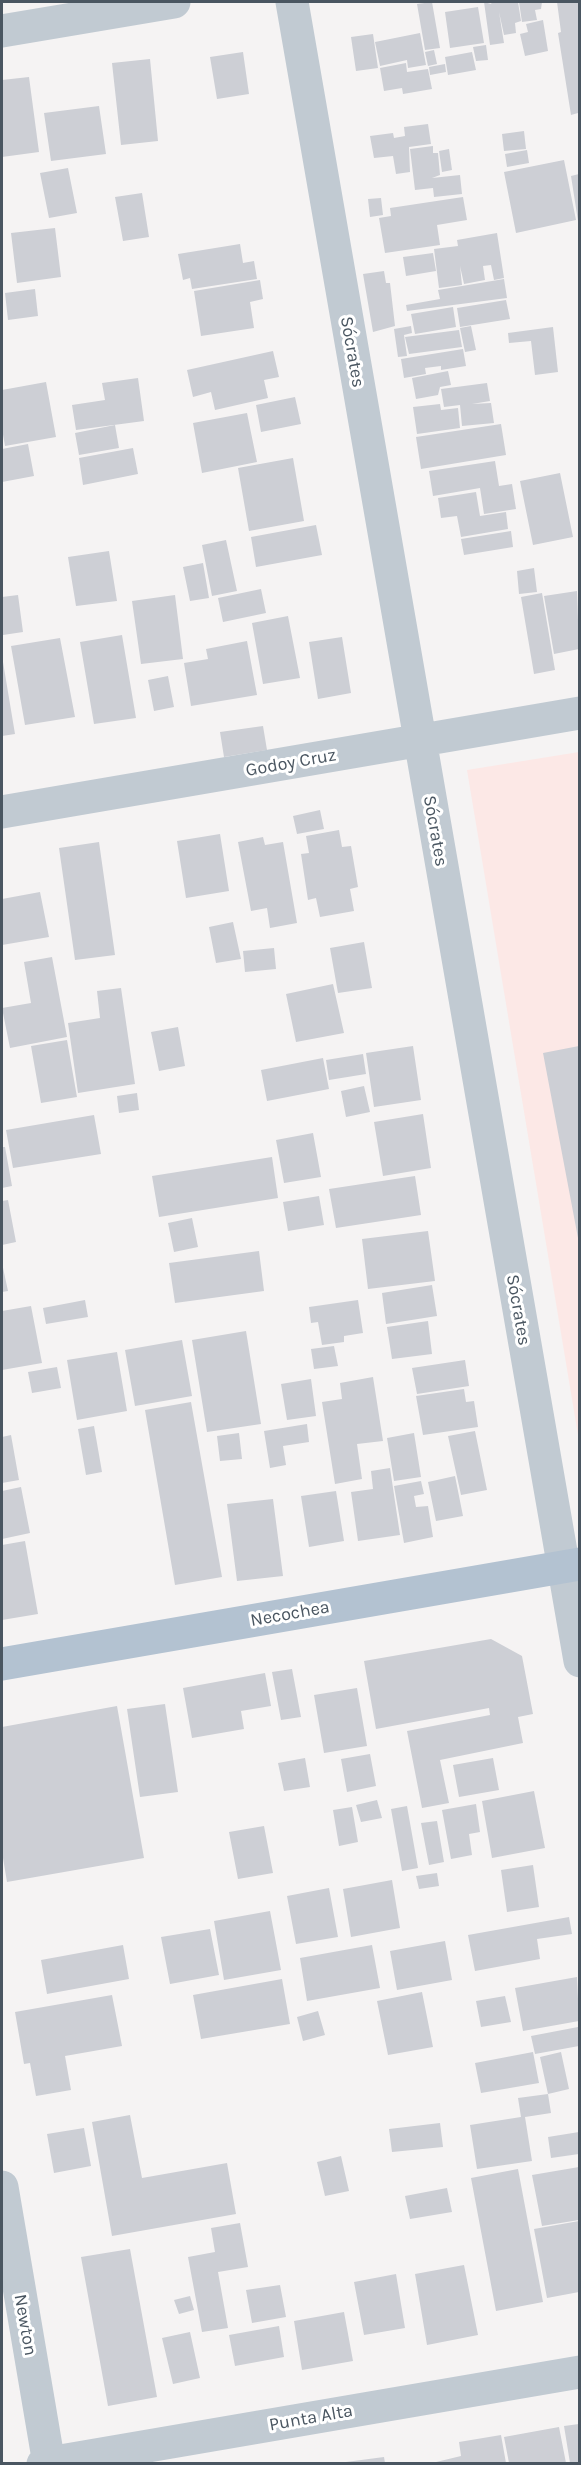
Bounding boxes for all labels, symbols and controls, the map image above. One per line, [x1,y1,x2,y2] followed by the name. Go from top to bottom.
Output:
[335,315,369,389] street label: Sócrates
[244,744,338,782] street label: Godoy Cruz
[418,794,452,868] street label: Sócrates
[501,1273,535,1347] street label: Sócrates
[249,1596,331,1632] street label: Necochea
[9,2293,41,2357] street label: Newton
[267,2400,355,2436] street label: Punta Alta

